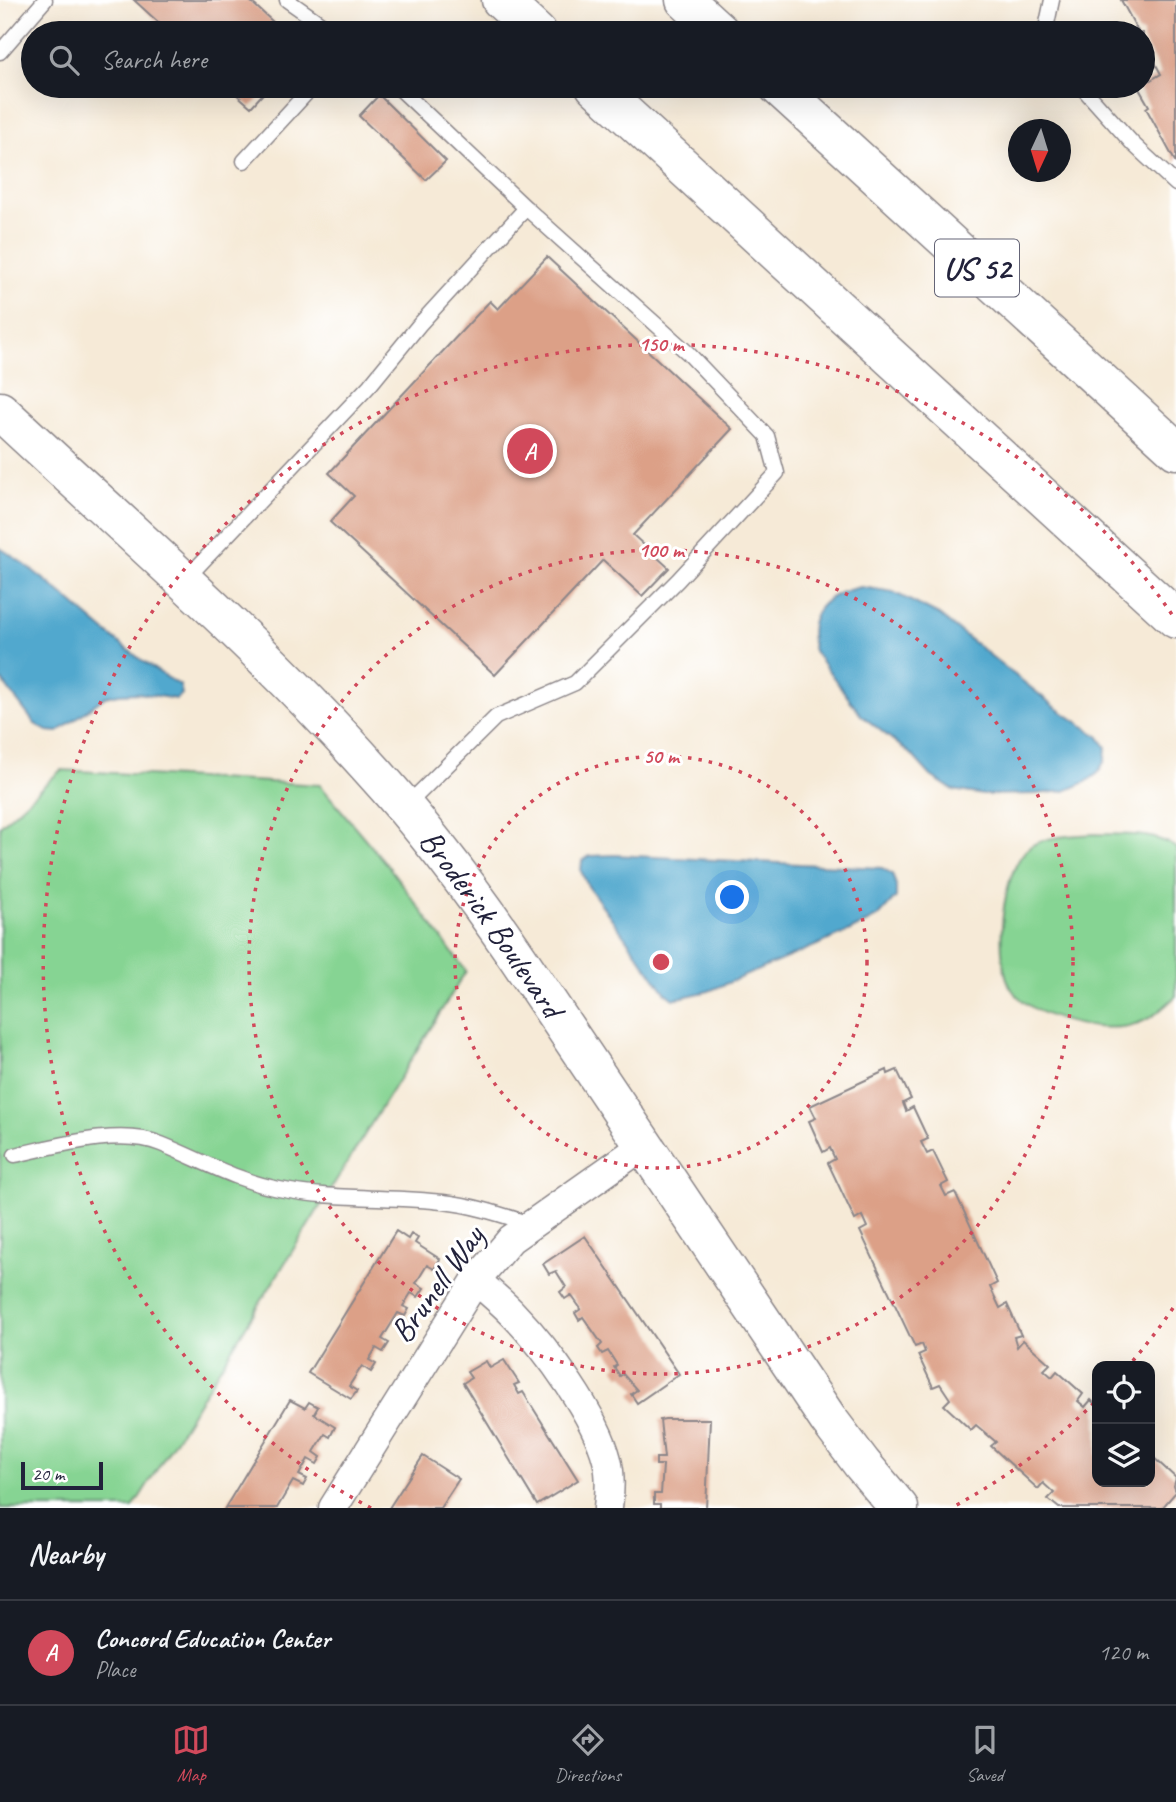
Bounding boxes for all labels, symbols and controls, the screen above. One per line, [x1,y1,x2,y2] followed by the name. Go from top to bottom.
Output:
[21,21,1155,98] search box
[45,41,83,79] icon: search
[101,43,207,76] text: Search here
[1008,119,1071,182] north arrow
[935,240,1019,296] road number: US 52
[638,331,686,357] text: 150 m
[507,425,553,477] pin: A
[638,537,686,563] text: 100 m
[643,743,681,769] text: 50 m
[410,821,576,1030] street label: Broderick Boulevard
[715,880,749,914] your location
[649,950,673,974] centre of rings
[380,1215,495,1351] street label: Brunell Way
[1092,1361,1155,1487] map controls
[1092,1361,1155,1424] button: locate
[1092,1424,1155,1487] button: layers
[21,1459,103,1491] scale bar
[32,1462,64,1486] text: 20 m
[28,1535,104,1573] text: Nearby
[95,1622,330,1655] text: Concord Education Center
[45,1638,57,1667] text: A
[1099,1638,1148,1667] text: 120 m
[95,1655,135,1684] text: Place
[172,1721,210,1787] tab: Map
[555,1721,621,1787] tab: Directions
[966,1721,1004,1787] tab: Saved

